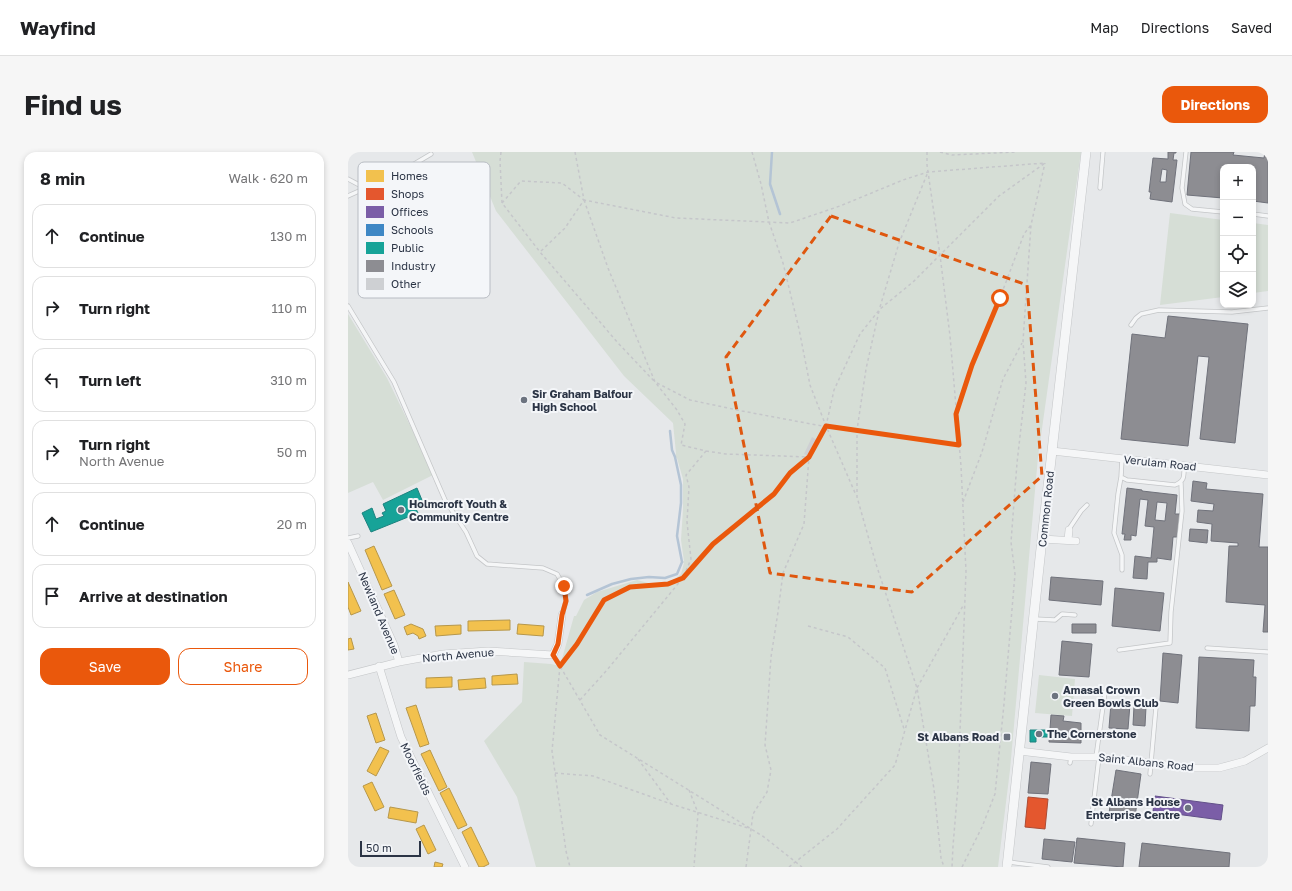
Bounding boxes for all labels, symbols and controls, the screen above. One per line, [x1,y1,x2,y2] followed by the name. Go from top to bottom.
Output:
[20,16,96,39] text: Wayfind
[1090,19,1119,36] text: Map
[1141,19,1209,36] text: Directions
[1231,19,1272,36] text: Saved
[1162,86,1268,123] button: Directions
[24,88,122,121] text: Find us
[358,162,490,298] legend
[1220,164,1256,308] map controls
[1220,164,1256,200] button: +
[40,168,85,189] text: 8 min
[391,169,428,182] text: Homes
[229,170,308,186] text: Walk · 620 m
[391,187,424,200] text: Shops
[1220,200,1256,236] button: −
[391,205,429,218] text: Offices
[391,223,434,236] text: Schools
[41,225,63,247] icon: ahead
[79,227,145,245] text: Continue
[270,228,307,244] text: 130 m
[1220,236,1256,272] button: locate
[391,241,424,254] text: Public
[391,259,436,272] text: Industry
[1220,272,1256,308] button: layers
[391,277,422,290] text: Other
[991,289,1009,307] route start
[41,297,63,319] icon: right
[79,299,150,317] text: Turn right
[272,300,307,316] text: 110 m
[41,369,63,391] icon: left
[79,371,141,389] text: Turn left
[270,372,307,388] text: 310 m
[532,387,633,413] place label: Sir Graham Balfour High School
[519,395,529,405] marker: Sir Graham Balfour High School
[79,435,150,453] text: Turn right
[41,441,63,463] icon: right
[277,444,307,460] text: 50 m
[1123,452,1197,473] street label: Verulam Road
[79,453,164,469] text: North Avenue
[1035,470,1056,548] street label: Common Road
[409,497,509,523] place label: Holmcroft Youth & Community Centre
[396,505,406,515] marker: Holmcroft Youth & Community Centre
[41,513,63,535] icon: ahead
[79,515,145,533] text: Continue
[277,516,307,532] text: 20 m
[356,570,403,656] street label: Newland Avenue
[555,577,573,595] route end
[41,585,63,607] icon: arrive
[79,587,228,605] text: Arrive at destination
[421,645,494,664] street label: North Avenue
[40,648,170,685] button: Save
[178,648,308,685] button: Share
[1063,683,1159,709] place label: Amasal Crown Green Bowls Club
[1050,691,1060,701] marker: Amasal Crown Green Bowls Club
[1047,727,1137,740] place label: The Cornerstone
[1034,729,1044,739] marker: The Cornerstone
[917,730,999,743] place label: St Albans Road
[1002,732,1012,742] marker: St Albans Road
[398,741,435,797] street label: Moorfields
[1098,750,1194,773] street label: Saint Albans Road
[1086,795,1181,821] place label: St Albans House Enterprise Centre
[1183,803,1193,813] marker: St Albans House Enterprise Centre
[360,839,421,858] scale bar
[366,841,392,854] text: 50 m

